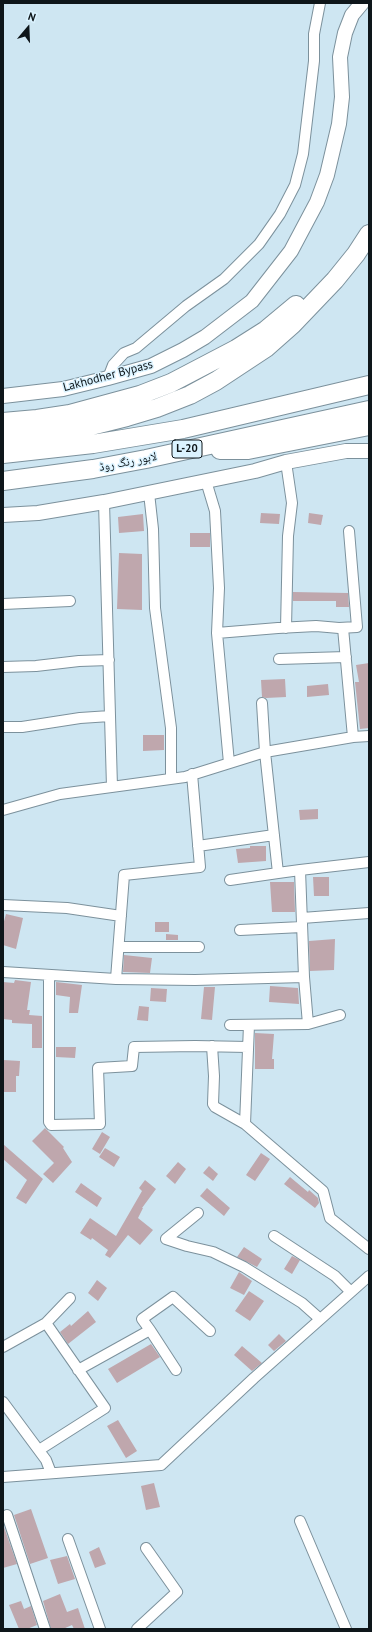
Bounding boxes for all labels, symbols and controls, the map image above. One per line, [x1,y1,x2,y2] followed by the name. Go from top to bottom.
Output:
[8,8,48,48] north arrow
[26,9,38,24] text: N
[62,357,154,395] street label: Lakhodher Bypass
[172,440,202,458] road number: L-20
[98,449,158,475] street label: لاہور رنگ روڈ

